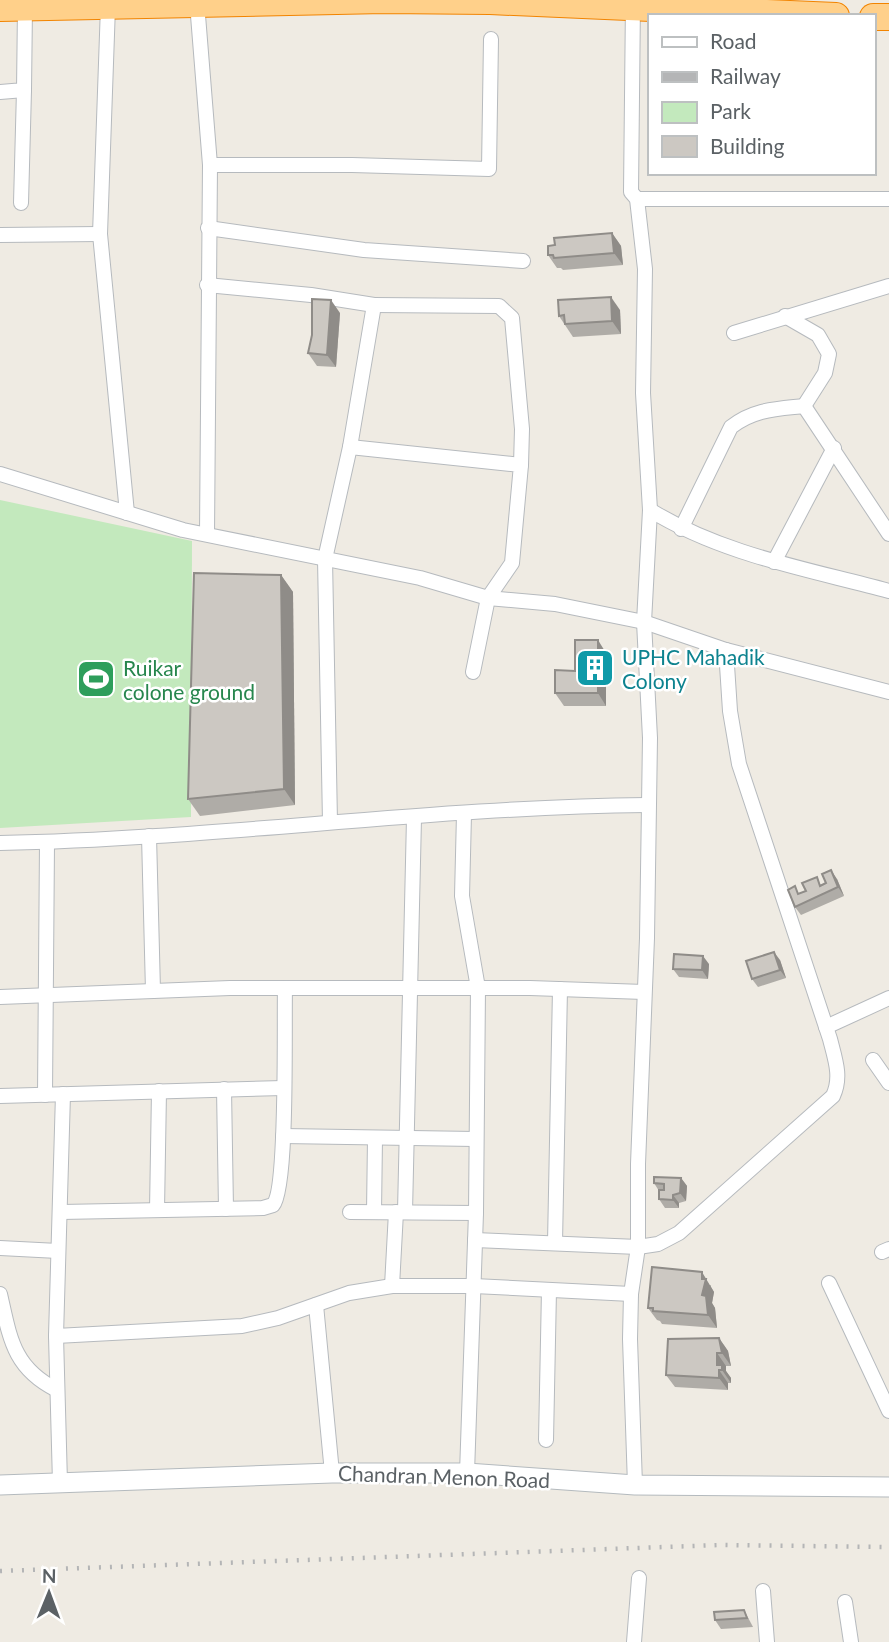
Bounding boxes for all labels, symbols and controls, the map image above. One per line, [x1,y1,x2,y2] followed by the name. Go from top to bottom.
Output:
[648,14,875,175] legend
[710,28,757,53] text: Road
[710,63,781,88] text: Railway
[710,98,751,123] text: Park
[710,133,785,158] text: Building
[622,644,765,693] place label: UPHC Mahadik Colony
[574,647,616,689] building icon: UPHC Mahadik Colony
[123,655,255,704] place label: Ruikar colone ground
[75,658,117,700] sports icon: Ruikar colone ground
[338,1460,550,1492] street label: Chandran Menon Road
[14,1558,84,1628] north arrow
[42,1564,57,1587] text: N

